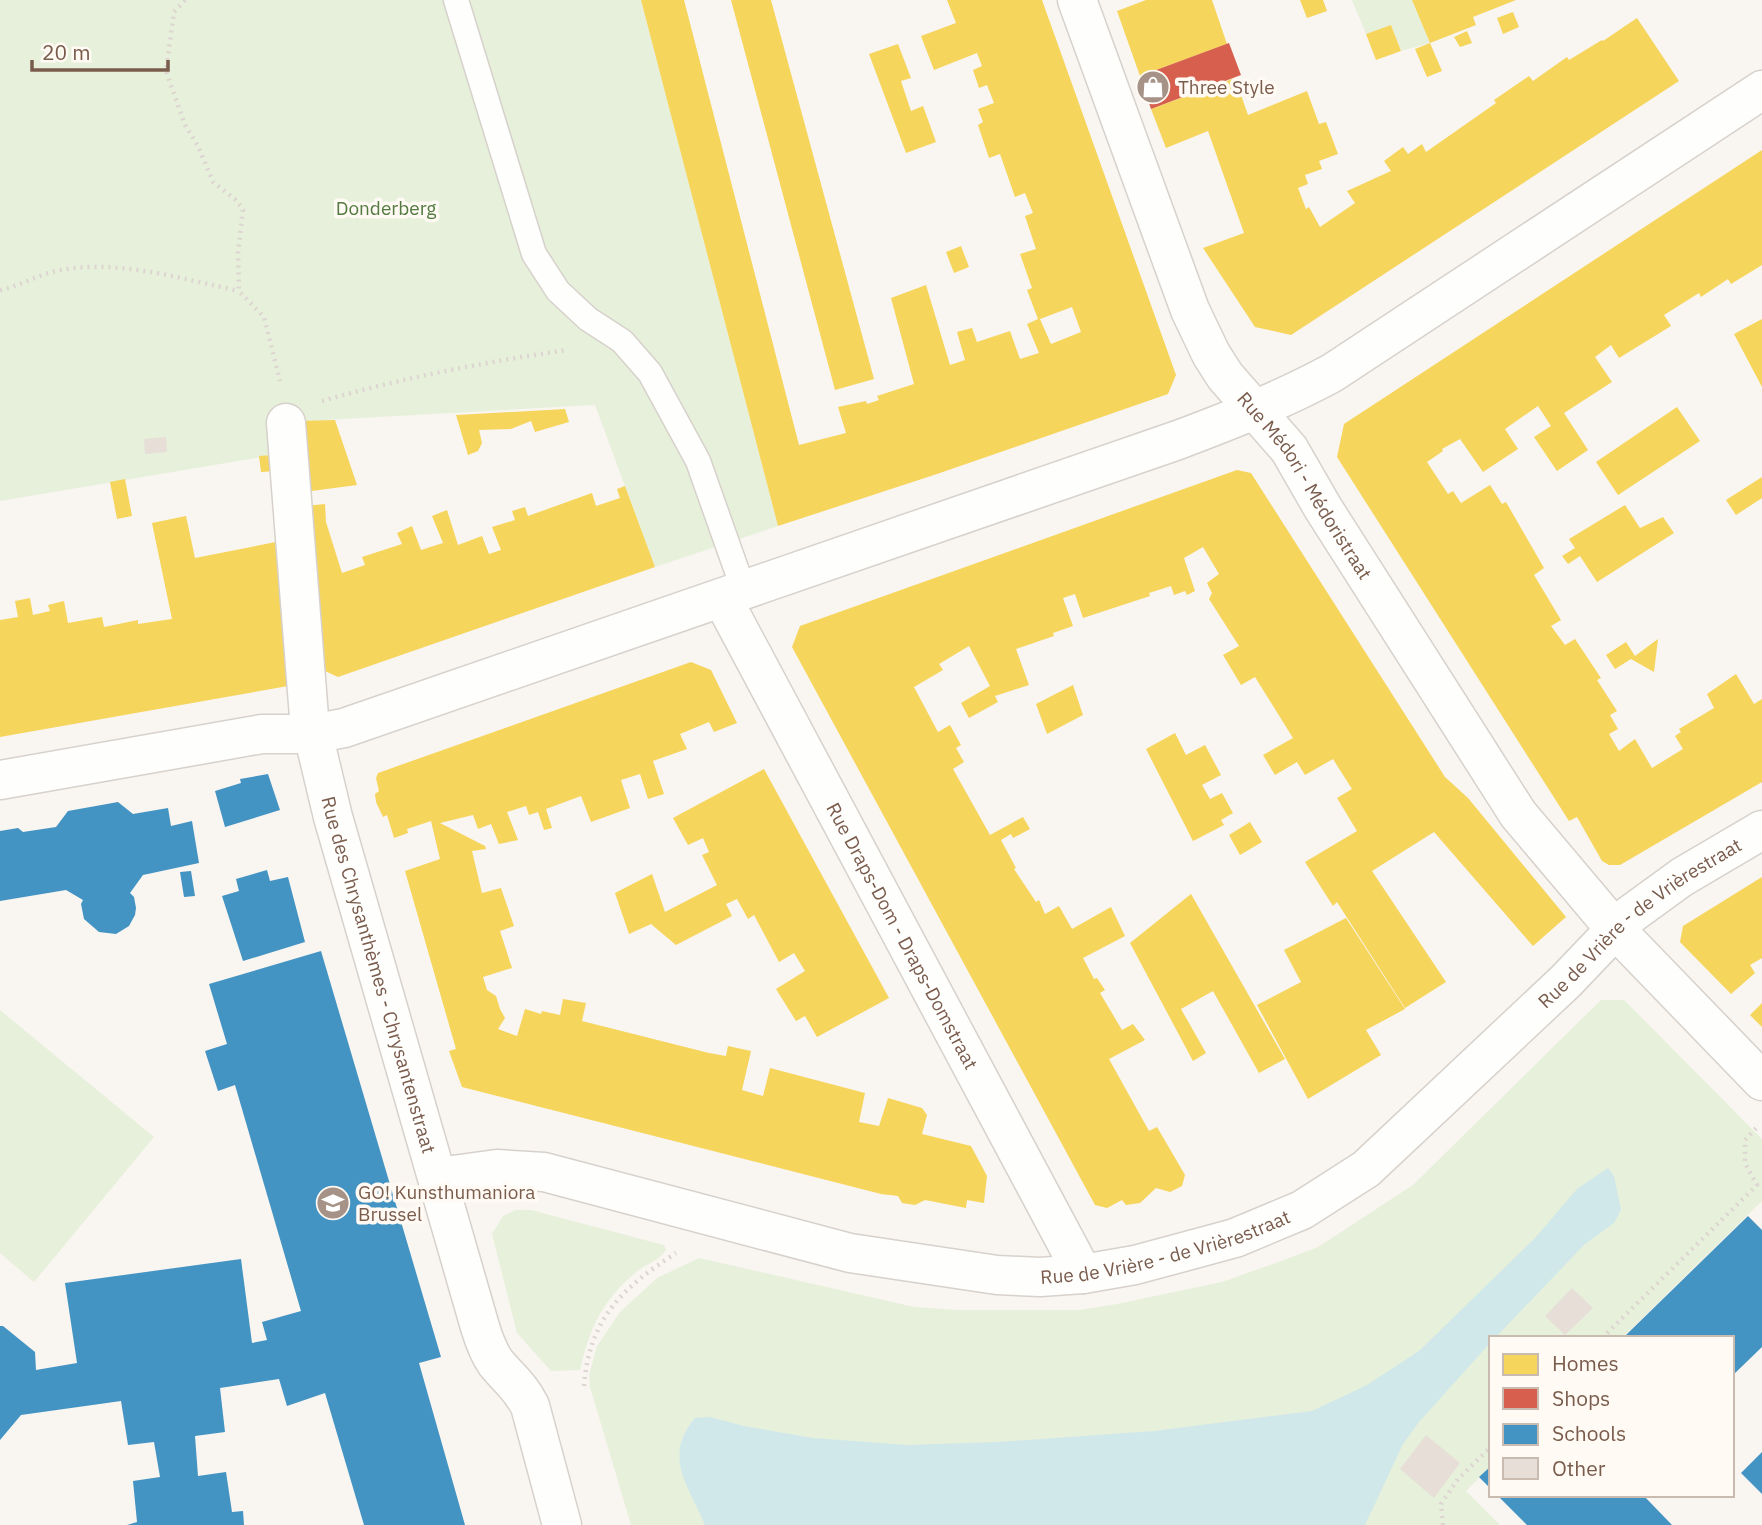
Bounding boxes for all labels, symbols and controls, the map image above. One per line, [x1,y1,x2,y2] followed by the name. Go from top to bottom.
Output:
[32,28,168,72] scale bar
[42,38,91,66] text: 20 m
[1134,68,1172,106] shop icon: Three Style
[1178,75,1275,99] place label: Three Style
[336,196,436,220] park label: Donderberg
[1232,387,1377,584] street label: Rue Médori - Médoristraat
[316,794,441,1156] street label: Rue des Chrysanthèmes - Chrysantenstraat
[821,798,983,1073] street label: Rue Draps-Dom - Draps-Domstraat
[1533,833,1746,1013] street label: Rue de Vrière - de Vrièrestraat
[358,1180,535,1226] place label: GO! Kunsthumaniora Brussel
[314,1184,352,1222] school or university icon: GO! Kunsthumaniora Brussel
[1039,1204,1294,1289] street label: Rue de Vrière - de Vrièrestraat
[1489,1336,1734,1497] legend
[1552,1349,1619,1377] text: Homes
[1552,1384,1610,1412] text: Shops
[1552,1419,1626,1447] text: Schools
[1552,1454,1606,1482] text: Other

